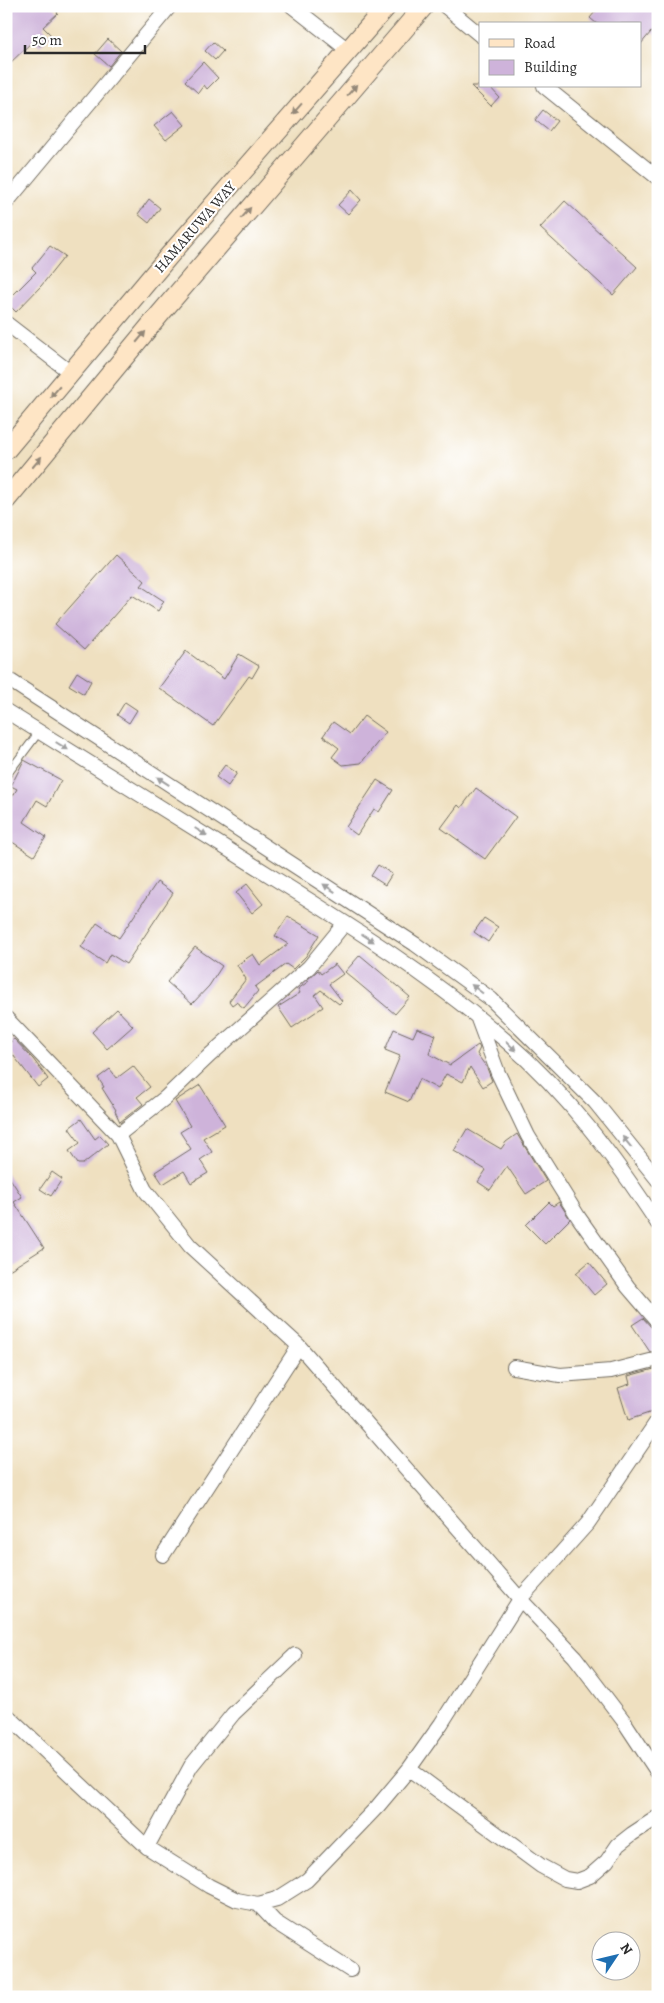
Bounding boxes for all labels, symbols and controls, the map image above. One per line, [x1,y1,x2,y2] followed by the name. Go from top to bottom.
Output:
[25,22,145,54] scale bar
[479,22,642,88] legend
[32,30,62,50] text: 50 m
[524,33,556,53] text: Road
[524,57,577,77] text: Building
[347,84,358,97] one-way arrow
[292,103,303,115] one-way arrow
[150,176,241,277] street label: HAMARUWA WAY
[241,207,252,220] one-way arrow
[135,331,146,344] one-way arrow
[50,386,61,398] one-way arrow
[32,456,43,469] one-way arrow
[56,742,69,751] one-way arrow
[156,776,169,785] one-way arrow
[194,827,207,837] one-way arrow
[322,883,335,892] one-way arrow
[361,933,374,942] one-way arrow
[471,984,484,995] one-way arrow
[505,1040,517,1052] one-way arrow
[622,1136,633,1149] one-way arrow
[592,1930,642,1980] north arrow
[616,1939,637,1958] text: N

